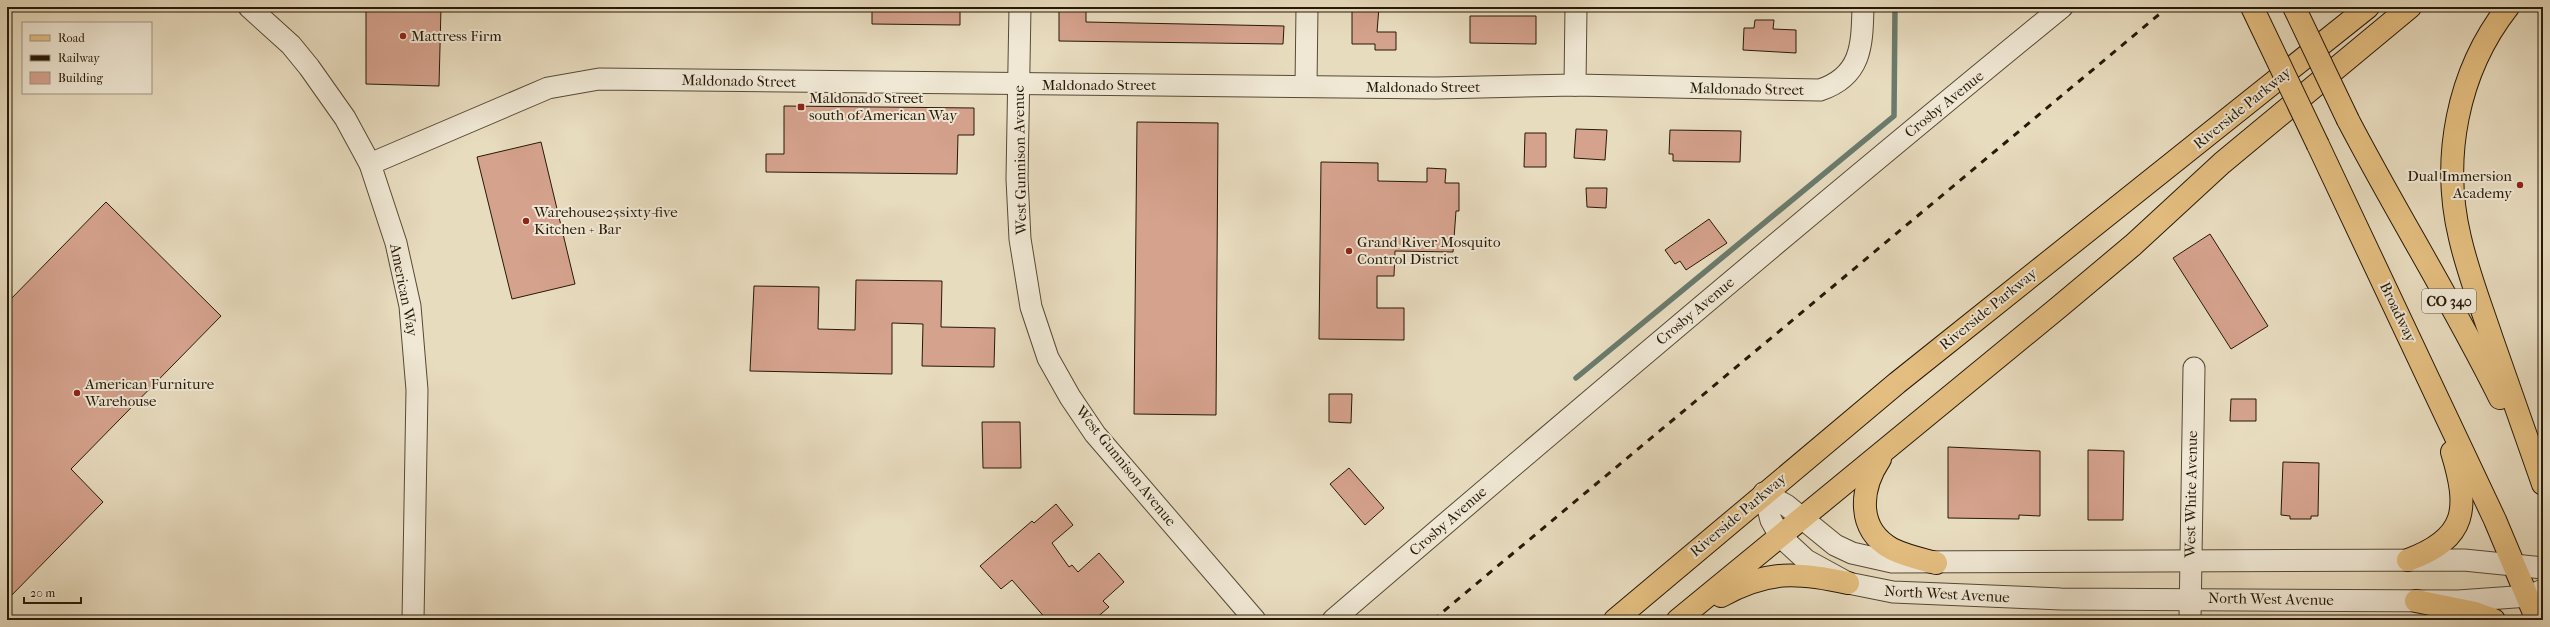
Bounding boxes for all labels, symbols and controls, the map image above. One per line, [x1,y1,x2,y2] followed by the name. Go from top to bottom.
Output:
[22,22,152,94] legend
[411,27,502,45] place label: Mattress Firm
[58,31,85,45] text: Road
[398,31,408,41] marker: Mattress Firm
[58,51,100,65] text: Railway
[2190,63,2295,153] street label: Riverside Parkway
[1901,66,1988,141] street label: Crosby Avenue
[58,71,103,85] text: Building
[682,71,797,91] street label: Maldonado Street
[1042,76,1157,94] street label: Maldonado Street
[1366,78,1481,96] street label: Maldonado Street
[1690,79,1805,99] street label: Maldonado Street
[1010,84,1030,236] street label: West Gunnison Avenue
[809,89,958,124] place label: Maldonado Street south of American Way
[796,102,806,112] marker: Maldonado Street south of American Way
[2407,167,2513,202] place label: Dual Immersion Academy
[2515,180,2525,190] marker: Dual Immersion Academy
[533,203,678,238] place label: Warehouse25sixty-five Kitchen + Bar
[521,216,531,226] marker: Warehouse25sixty-five Kitchen + Bar
[1357,233,1501,268] place label: Grand River Mosquito Control District
[386,241,422,339] street label: American Way
[1344,246,1354,256] marker: Grand River Mosquito Control District
[1936,264,2041,354] street label: Riverside Parkway
[1652,273,1738,349] street label: Crosby Avenue
[2376,279,2421,346] street label: Broadway
[2422,289,2476,313] road number: CO 340
[84,375,215,410] place label: American Furniture Warehouse
[72,388,82,398] marker: American Furniture Warehouse
[1071,401,1180,530] street label: West Gunnison Avenue
[2181,430,2201,559] street label: West White Avenue
[1686,469,1791,561] street label: Riverside Parkway
[1406,482,1491,559] street label: Crosby Avenue
[24,579,81,605] scale bar
[1884,582,2011,606] street label: North West Avenue
[30,586,55,600] text: 20 m
[2208,589,2335,609] street label: North West Avenue

